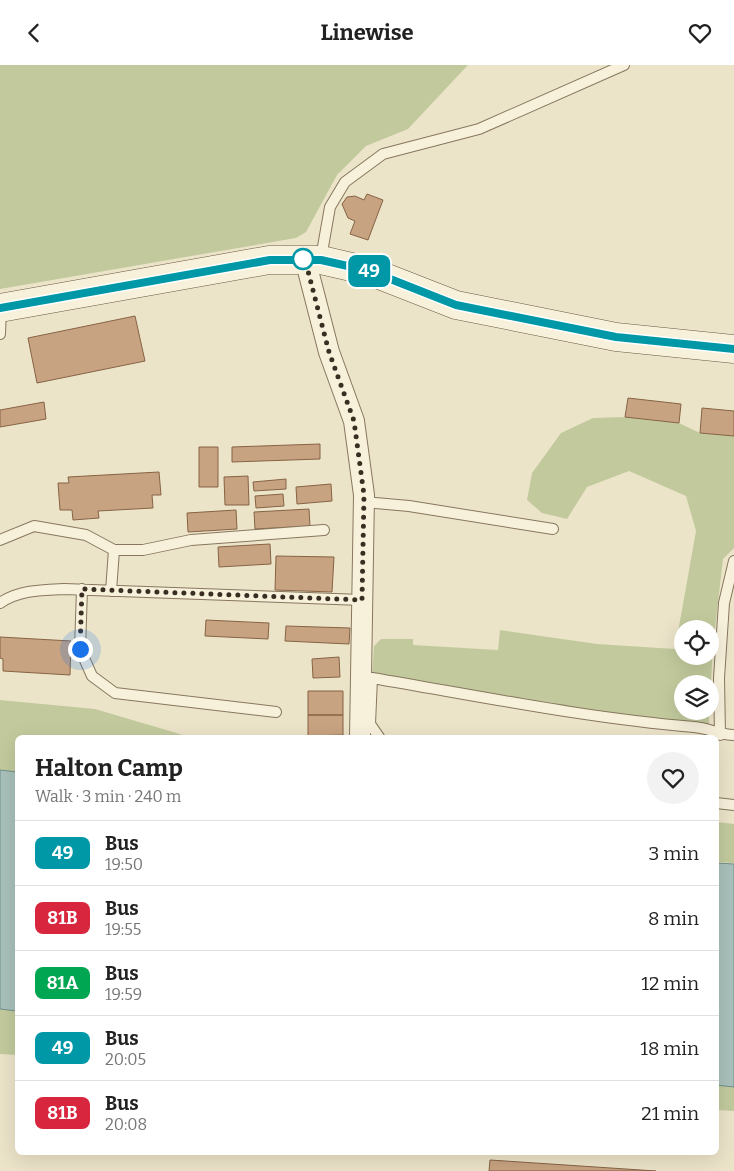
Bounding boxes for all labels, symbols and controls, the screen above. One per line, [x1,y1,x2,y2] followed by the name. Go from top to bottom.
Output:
[20,19,48,47] icon: back
[320,19,414,46] text: Linewise
[686,19,714,47] icon: heart
[292,248,314,270] unlabelled marker
[346,255,392,287] line badge: 49
[358,260,380,282] text: 49
[674,620,719,720] map controls
[674,620,719,665] button: locate
[68,637,93,662] your location
[674,675,719,720] button: layers
[647,752,699,804] button: heart
[35,754,183,782] text: Halton Camp
[35,787,181,806] text: Walk · 3 min · 240 m
[105,832,139,855] text: Bus
[52,842,73,864] text: 49
[649,842,699,865] text: 3 min
[105,855,143,874] text: 19:50
[105,897,139,920] text: Bus
[47,907,78,929] text: 81B
[648,907,699,930] text: 8 min
[105,920,141,939] text: 19:55
[105,962,139,985] text: Bus
[47,972,78,994] text: 81A
[641,972,699,995] text: 12 min
[105,985,142,1004] text: 19:59
[105,1027,139,1050] text: Bus
[52,1037,73,1059] text: 49
[640,1037,699,1060] text: 18 min
[105,1050,146,1069] text: 20:05
[105,1092,139,1115] text: Bus
[47,1102,78,1124] text: 81B
[641,1102,699,1125] text: 21 min
[105,1115,147,1134] text: 20:08

